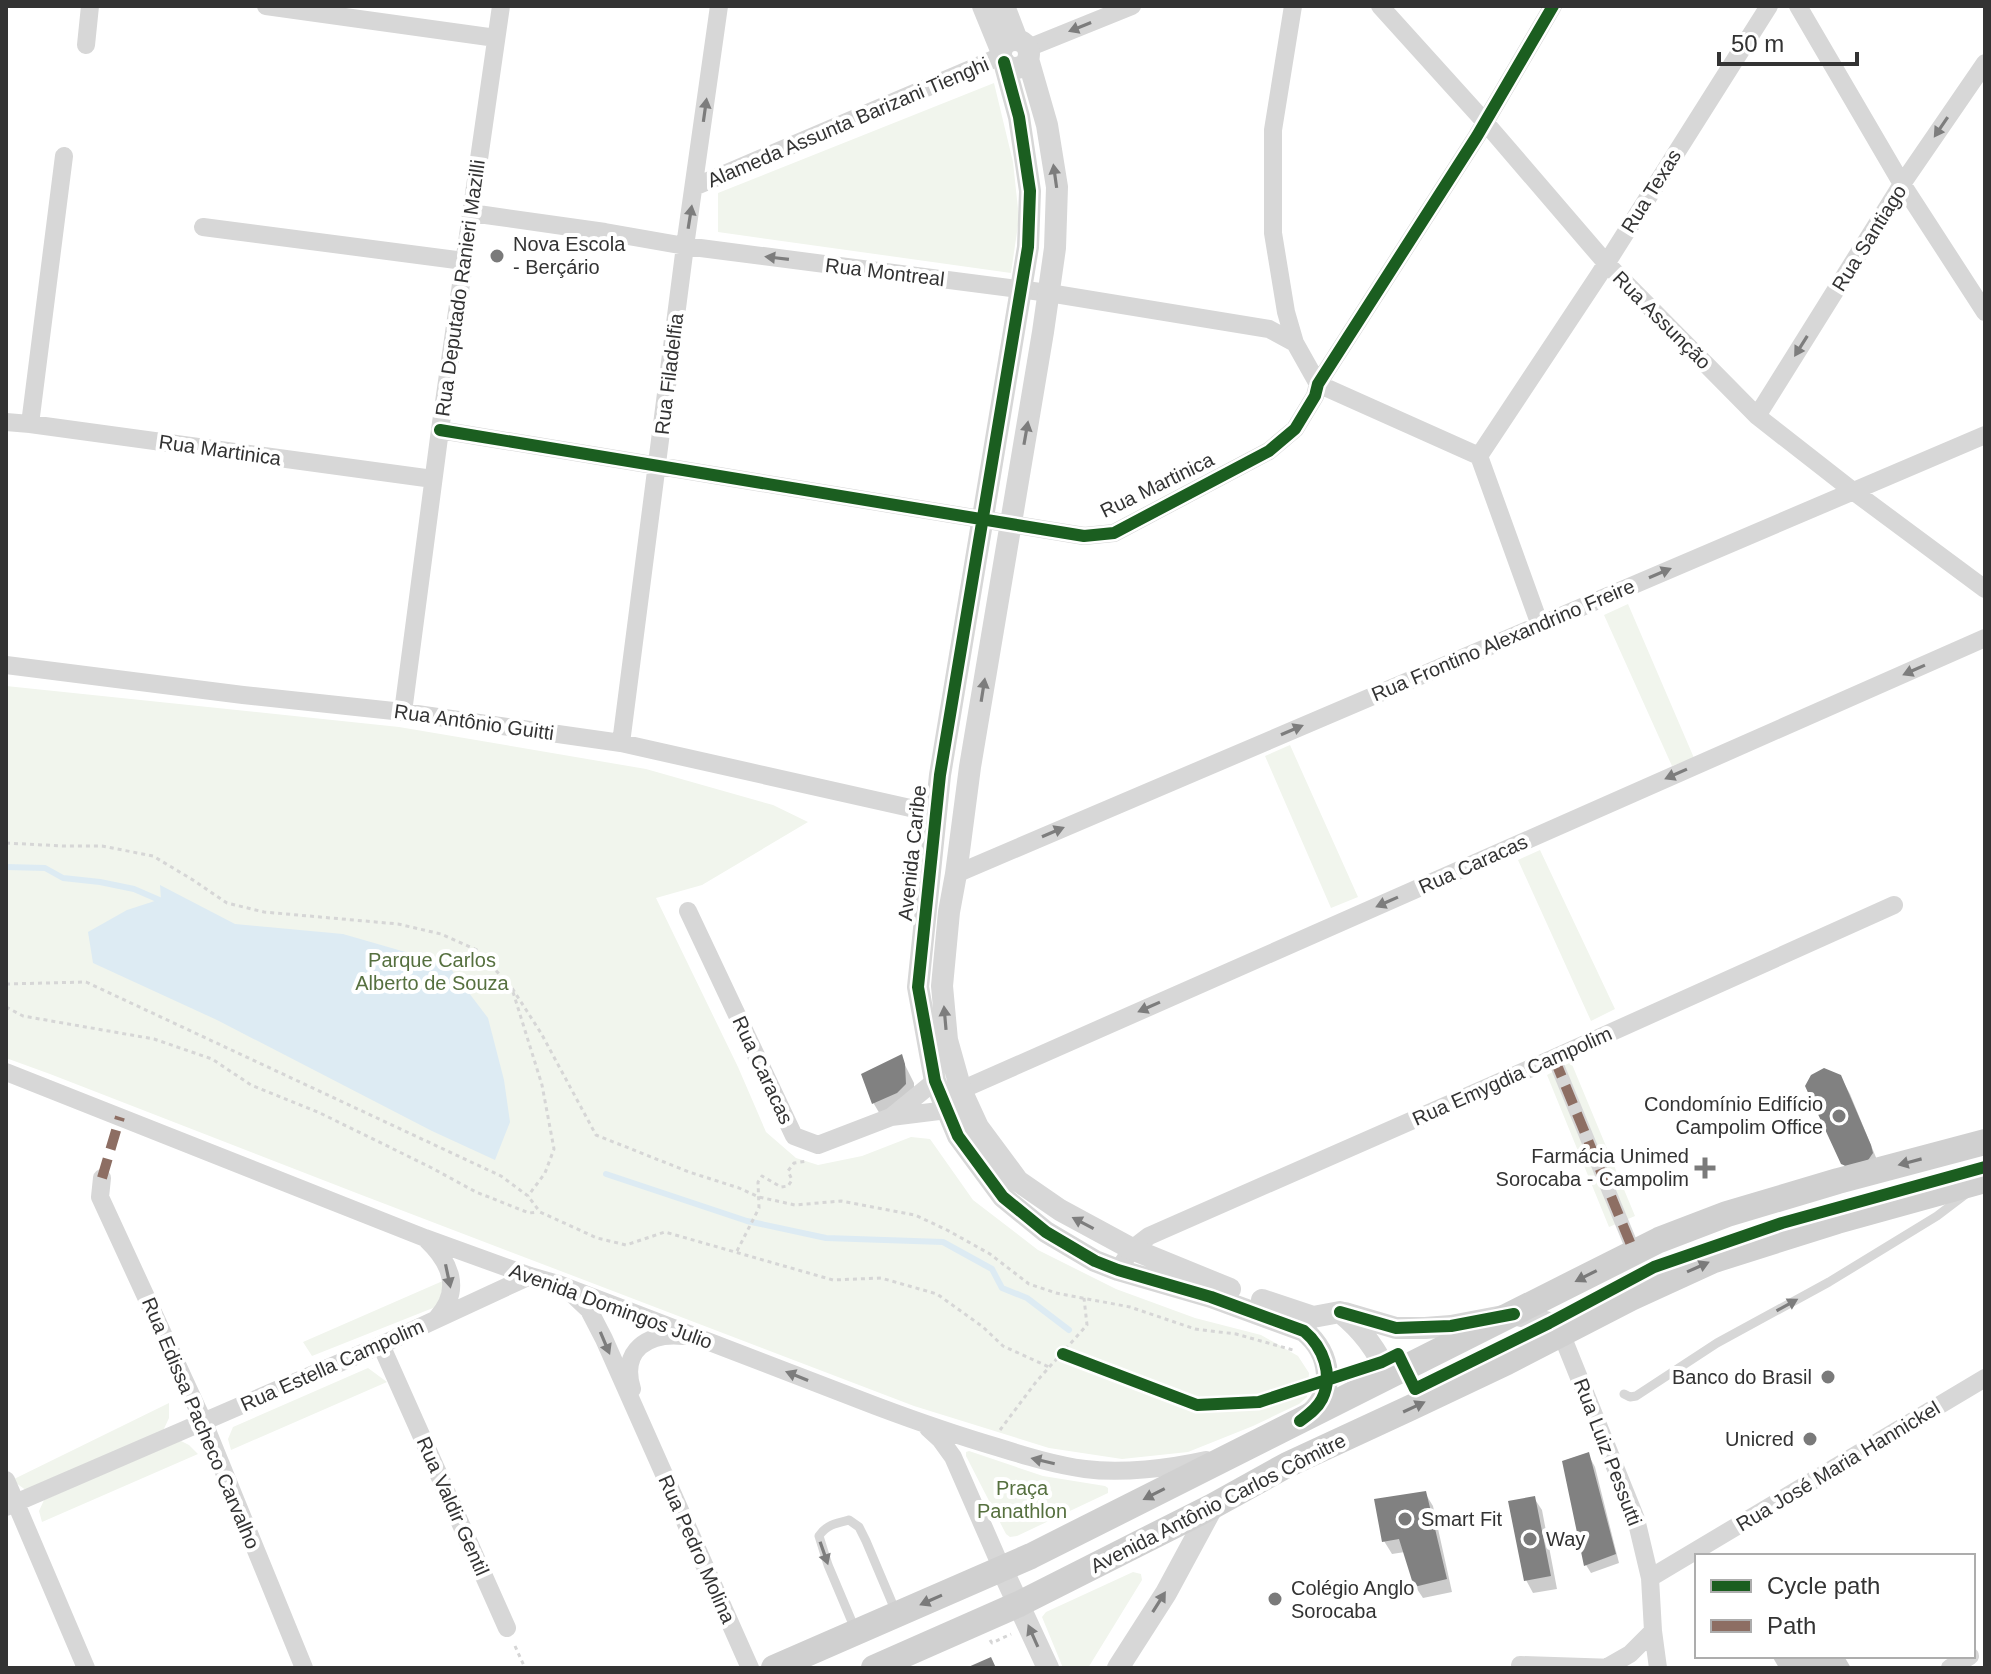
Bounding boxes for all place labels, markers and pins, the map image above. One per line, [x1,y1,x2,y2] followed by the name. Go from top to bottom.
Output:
[513,233,626,278] place label: Nova Escola - Berçário
[488,247,506,265] marker: Nova Escola - Berçário
[1644,1093,1823,1138] place label: Condomínio Edifício Campolim Office
[1830,1107,1848,1125] marker: Condomínio Edifício Campolim Office
[1496,1145,1689,1190] place label: Farmácia Unimed Sorocaba - Campolim
[1696,1159,1714,1177] marker: Farmácia Unimed Sorocaba - Campolim
[1672,1366,1812,1388] place label: Banco do Brasil
[1819,1368,1837,1386] marker: Banco do Brasil
[1725,1428,1794,1450] place label: Unicred
[1801,1430,1819,1448] marker: Unicred
[1421,1508,1503,1530] place label: Smart Fit
[1396,1510,1414,1528] marker: Smart Fit
[1546,1528,1585,1550] place label: Way
[1521,1530,1539,1548] marker: Way
[1291,1577,1414,1622] place label: Colégio Anglo Sorocaba
[1266,1590,1284,1608] marker: Colégio Anglo Sorocaba

